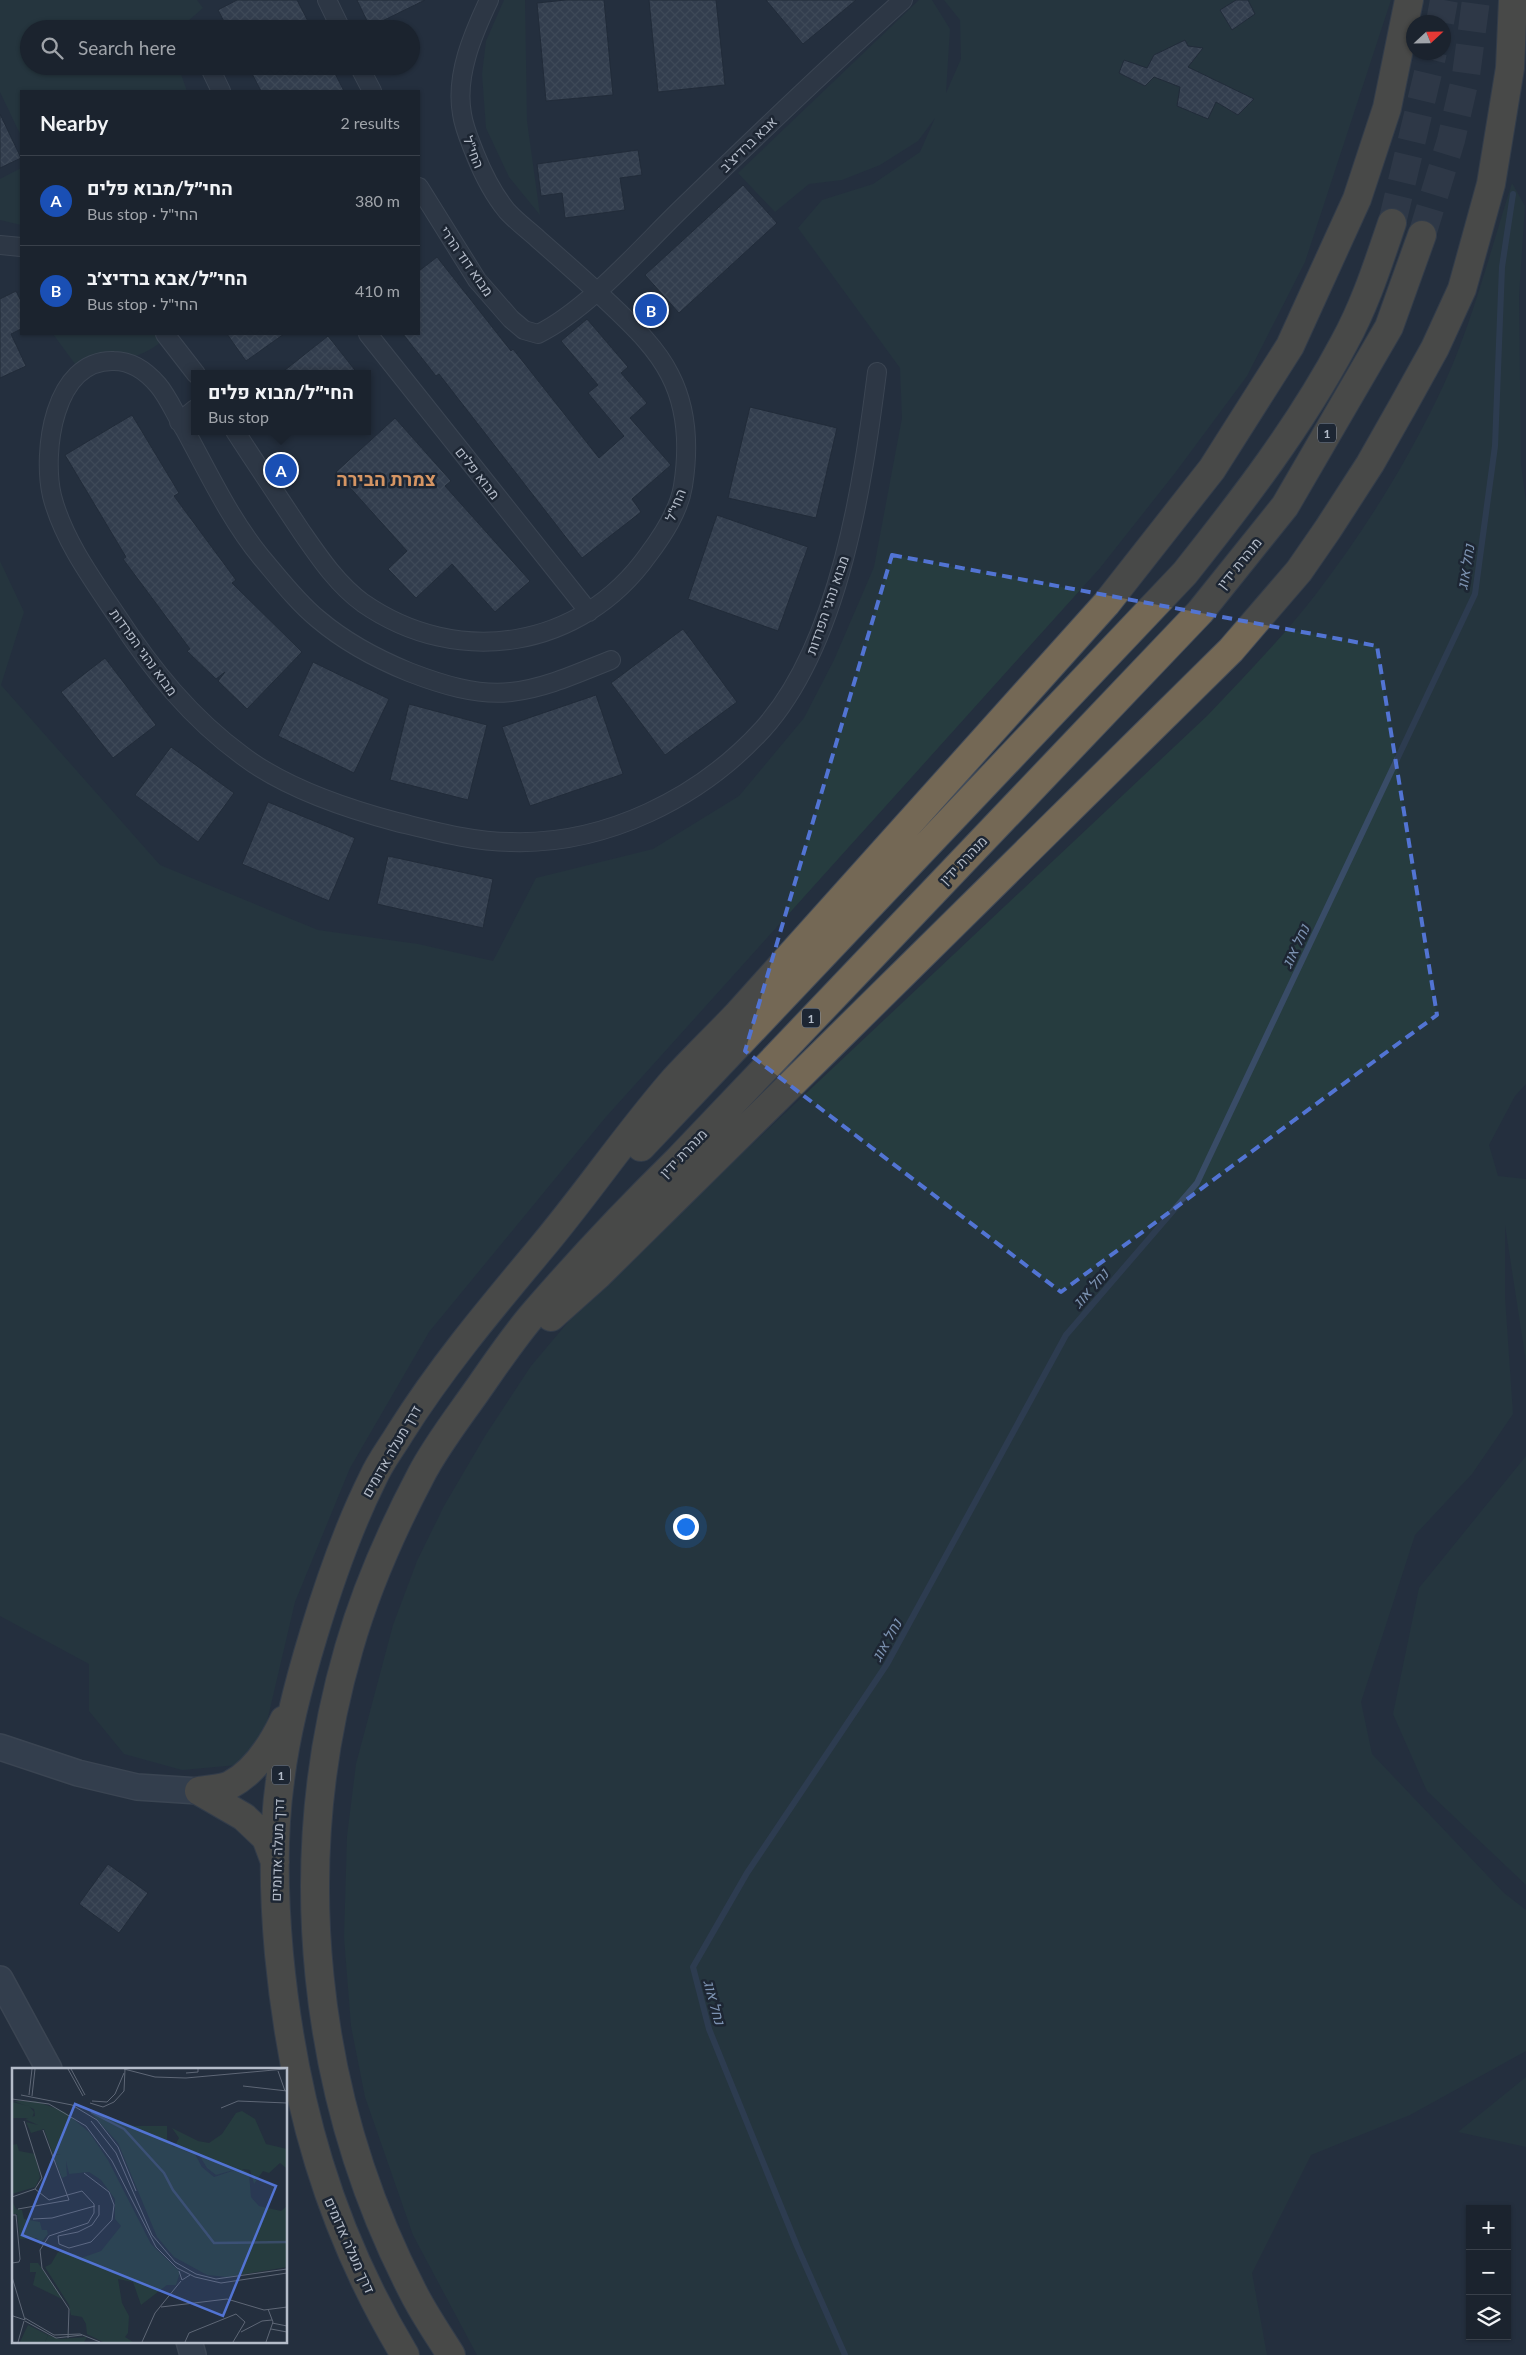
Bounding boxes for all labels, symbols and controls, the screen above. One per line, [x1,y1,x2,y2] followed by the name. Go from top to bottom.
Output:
[1406,15,1451,60] north arrow
[20,20,420,75] search box
[38,34,66,62] icon: search
[78,36,176,59] text: Search here
[40,110,108,135] text: Nearby
[340,113,400,132] text: 2 results
[716,113,780,175] street label: אבא ברדיצ'ב
[460,133,488,171] street label: החי"ל
[87,176,233,199] text: החי״ל/מבוא פלים
[50,191,62,210] text: A
[355,191,400,210] text: 380 m
[87,204,198,223] text: Bus stop · החי"ל
[437,223,497,299] street label: מבוא דוד הררי
[87,266,248,289] text: החי״ל/אבא ברדיצ׳ב
[51,281,61,300] text: B
[355,281,400,300] text: 410 m
[635,291,667,329] pin: B
[87,294,198,313] text: Bus stop · החי"ל
[191,370,371,435] popup
[208,380,354,403] text: החי״ל/מבוא פלים
[208,407,269,426] text: Bus stop
[1318,423,1336,442] road number: 1
[452,443,504,503] street label: מבוא פלים
[265,451,297,489] pin: A
[336,467,436,490] district label: צמרת הבירה
[661,486,689,524] street label: החי"ל
[1213,534,1265,592] street label: מנהרת ידין
[1453,542,1478,591] water label: נחל אוג
[802,553,852,657] street label: מבוא נהגי הפרדות
[107,605,181,699] street label: מבוא נהגי הפרדות
[936,832,990,888] street label: מנהרת ידין
[1277,920,1313,970] water label: נחל אוג
[802,1008,820,1028] road number: 1
[656,1125,710,1181] street label: מנהרת ידין
[1068,1264,1113,1311] water label: נחל אוג
[358,1402,424,1500] street label: דרך מעלה אדומים
[673,1514,699,1540] your location
[867,1614,906,1664] water label: נחל אוג
[272,1766,290,1784] road number: 1
[267,1798,287,1902] street label: דרך מעלה אדומים
[700,1978,730,2028] water label: נחל אוג
[12,2068,288,2342] inset map
[321,2194,379,2296] street label: דרך מעלה אדומים
[1466,2205,1511,2340] map controls
[1466,2205,1511,2250] button: +
[1466,2250,1511,2295] button: −
[1466,2295,1511,2340] button: layers

